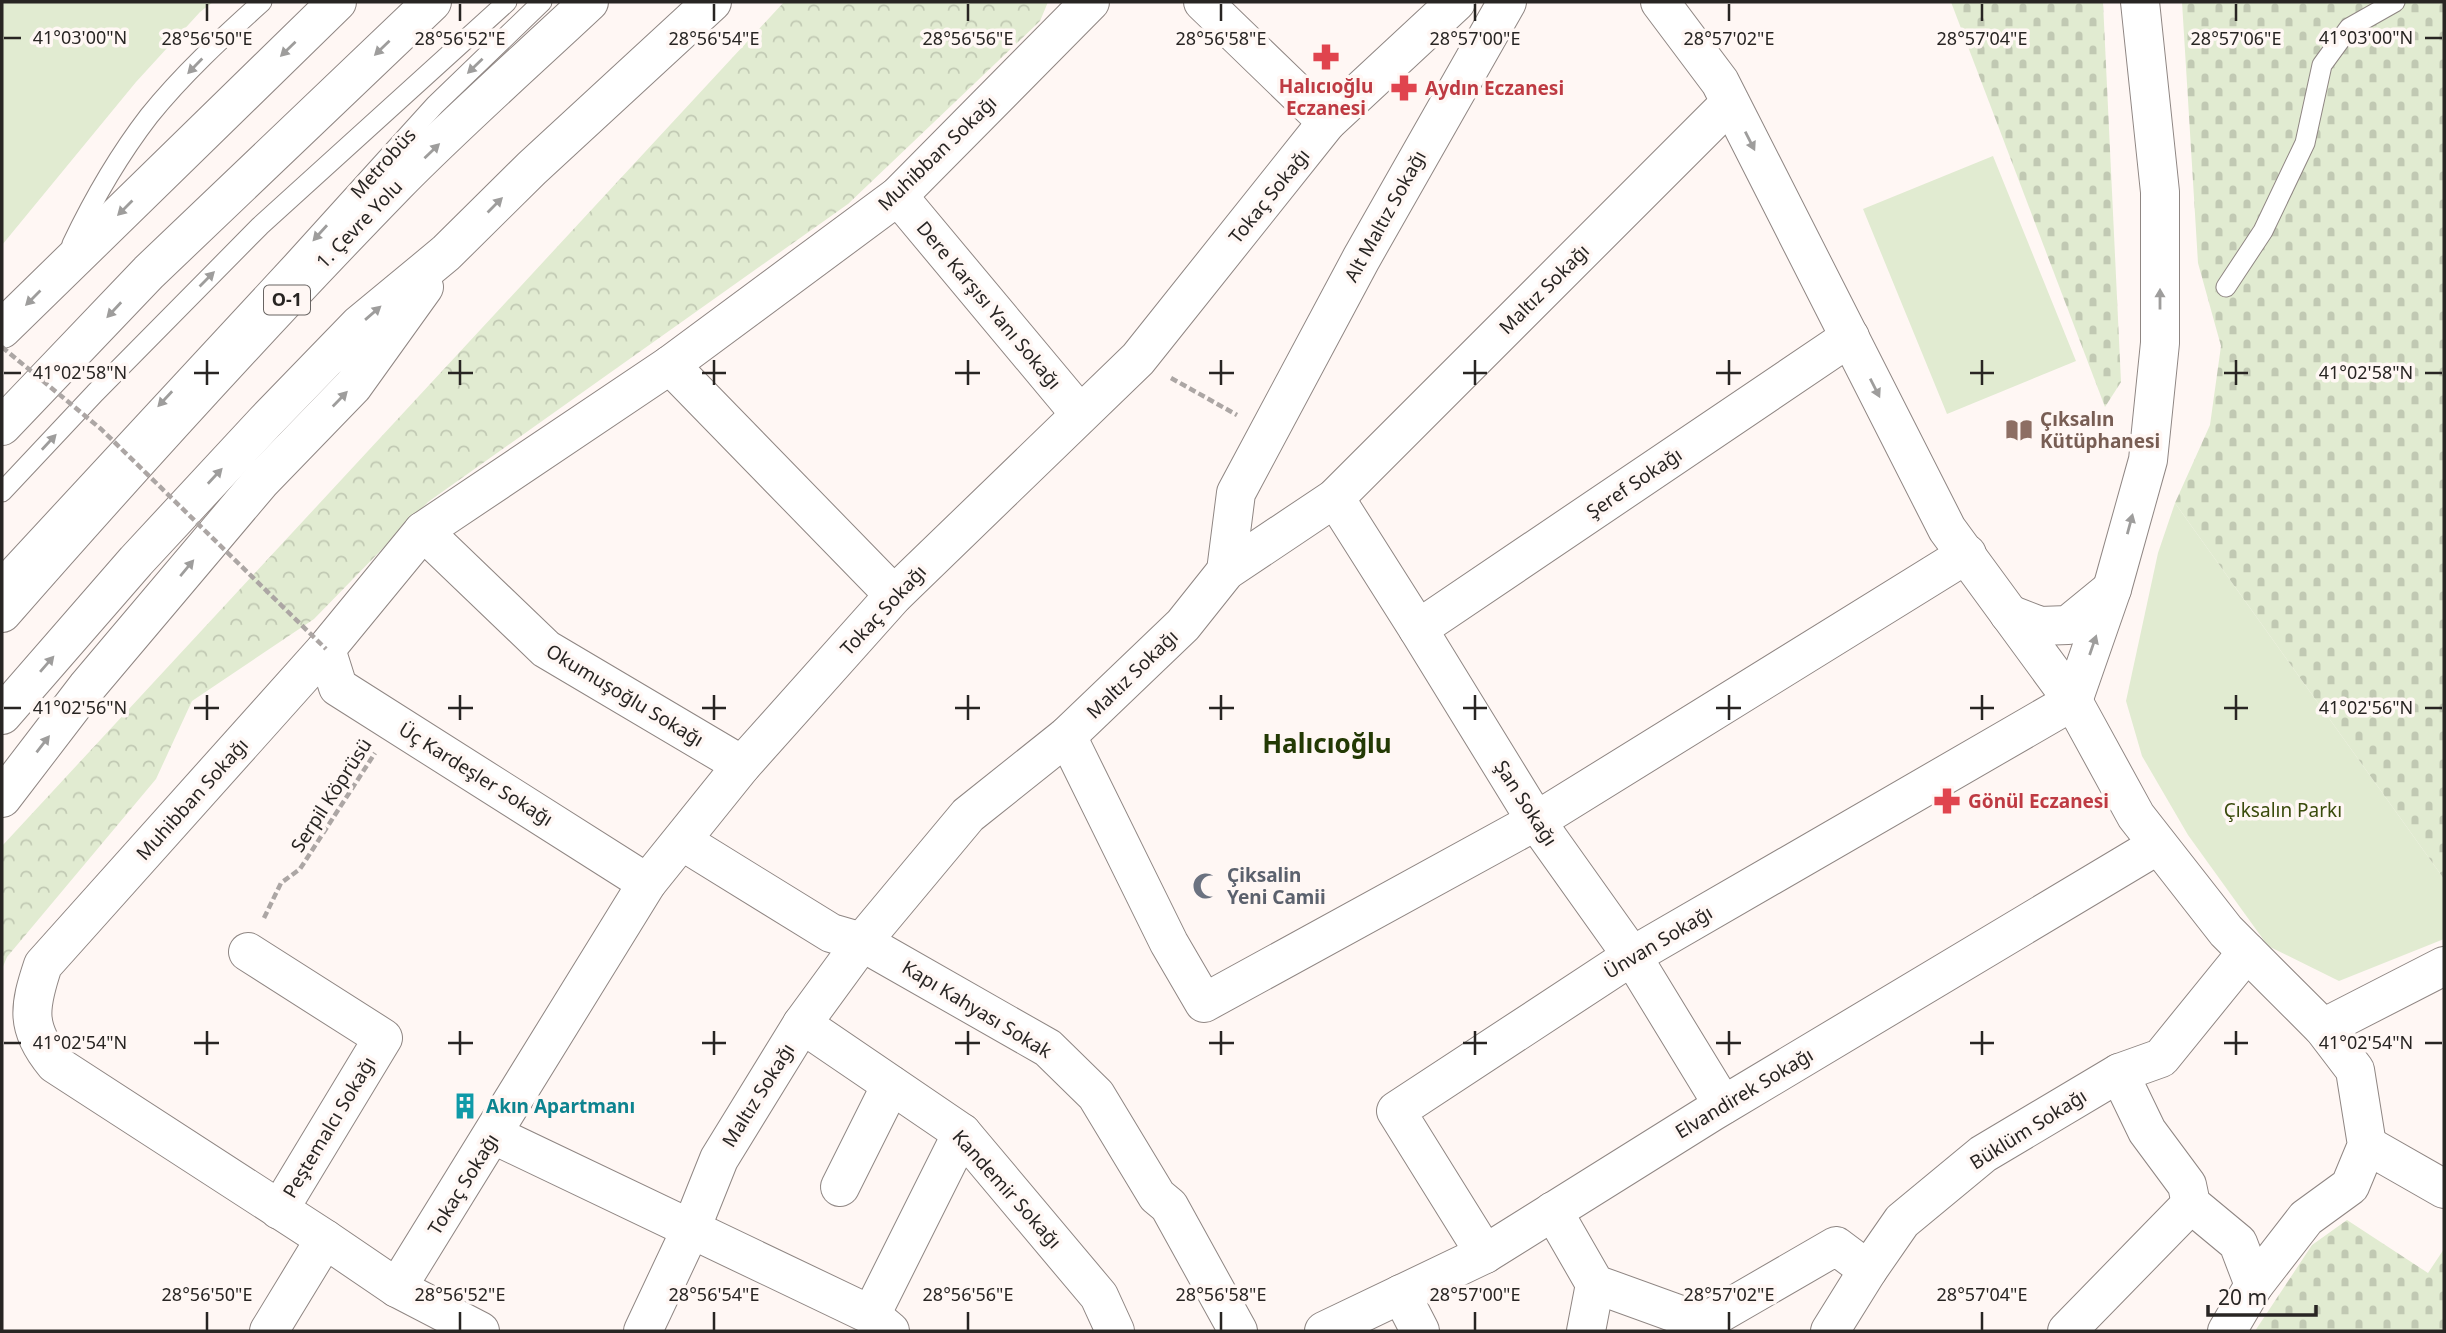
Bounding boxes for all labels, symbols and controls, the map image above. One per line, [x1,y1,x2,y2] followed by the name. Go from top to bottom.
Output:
[33,25,127,49] text: 41°03'00"N
[2319,25,2413,49] text: 41°03'00"N
[162,26,252,50] text: 28°56'50"E
[415,26,505,50] text: 28°56'52"E
[669,26,759,50] text: 28°56'54"E
[923,26,1013,50] text: 28°56'56"E
[1176,26,1266,50] text: 28°56'58"E
[1430,26,1520,50] text: 28°57'00"E
[1684,26,1774,50] text: 28°57'02"E
[1937,26,2027,50] text: 28°57'04"E
[2191,26,2281,50] text: 28°57'06"E
[280,40,297,56] one-way arrow
[374,40,391,56] one-way arrow
[1311,42,1341,72] pharmacy icon: Halıcıoğlu Eczanesi
[188,57,204,74] one-way arrow
[467,58,484,74] one-way arrow
[1279,73,1373,121] place label: Halıcıoğlu Eczanesi
[1389,73,1419,103] pharmacy icon: Aydın Eczanesi
[1425,75,1564,101] place label: Aydın Eczanesi
[872,90,1002,216] street label: Muhibban Sokağı
[344,122,422,204] street label: Metrobüs
[1744,131,1755,151] one-way arrow
[423,143,440,159] one-way arrow
[1223,143,1315,249] street label: Tokaç Sokağı
[1338,146,1432,286] street label: Alt Maltız Sokağı
[310,174,408,274] street label: 1. Çevre Yolu
[486,197,502,214] one-way arrow
[117,199,134,215] one-way arrow
[911,215,1067,395] street label: Dere Karşısı Yanı Sokağı
[313,224,328,241] one-way arrow
[1493,238,1595,340] street label: Maltız Sokağı
[199,271,215,287] one-way arrow
[264,286,310,314] road number: O-1
[2154,288,2166,310] one-way arrow
[25,290,42,306] one-way arrow
[105,301,122,318] one-way arrow
[364,305,382,321] one-way arrow
[33,360,127,384] text: 41°02'58"N
[2319,360,2413,384] text: 41°02'58"N
[1869,378,1881,398] one-way arrow
[158,390,174,407] one-way arrow
[332,391,348,408] one-way arrow
[2040,406,2160,454] place label: Çıksalın Kütüphanesi
[2004,415,2034,445] library icon: Çıksalın Kütüphanesi
[40,434,56,451] one-way arrow
[1581,441,1687,525] street label: Şeref Sokağı
[207,467,223,485] one-way arrow
[2126,513,2136,534] one-way arrow
[179,559,194,576] one-way arrow
[834,559,932,661] street label: Tokaç Sokağı
[1081,624,1183,724] street label: Maltız Sokağı
[2088,635,2099,656] one-way arrow
[541,638,709,752] street label: Okumuşoğlu Sokağı
[39,655,54,672] one-way arrow
[33,695,127,719] text: 41°02'56"N
[2319,695,2413,719] text: 41°02'56"N
[394,716,558,832] street label: Üç Kardeşler Sokağı
[1262,725,1392,761] district label: Halıcıoğlu
[130,732,254,866] street label: Muhibban Sokağı
[284,733,378,857] street label: Serpil Köprüsü
[36,735,51,753] one-way arrow
[1489,755,1563,851] street label: Şan Sokağı
[1932,786,1962,816] pharmacy icon: Gönül Eczanesi
[1968,788,2109,814] place label: Gönül Eczanesi
[2224,797,2342,823] park label: Çıksalın Parkı
[1227,862,1326,910] place label: Çiksalin Yeni Camii
[1191,871,1221,901] mosque icon: Çiksalin Yeni Camii
[1599,899,1717,985] street label: Ünvan Sokağı
[897,954,1057,1064] street label: Kapı Kahyası Sokak
[33,1030,127,1054] text: 41°02'54"N
[2319,1030,2413,1054] text: 41°02'54"N
[716,1038,800,1152] street label: Maltız Sokağı
[1670,1042,1818,1144] street label: Elvandirek Sokağı
[277,1052,381,1202] street label: Peştemalcı Sokağı
[1965,1083,2091,1175] street label: Büklüm Sokağı
[450,1091,480,1121] building icon: Akın Apartmanı
[486,1093,635,1119] place label: Akın Apartmanı
[947,1124,1067,1254] street label: Kandemir Sokağı
[422,1128,504,1240] street label: Tokaç Sokağı
[2208,1274,2316,1318] scale bar
[162,1282,252,1306] text: 28°56'50"E
[415,1282,505,1306] text: 28°56'52"E
[669,1282,759,1306] text: 28°56'54"E
[923,1282,1013,1306] text: 28°56'56"E
[1176,1282,1266,1306] text: 28°56'58"E
[1430,1282,1520,1306] text: 28°57'00"E
[1684,1282,1774,1306] text: 28°57'02"E
[1937,1282,2027,1306] text: 28°57'04"E
[2218,1283,2267,1311] text: 20 m

